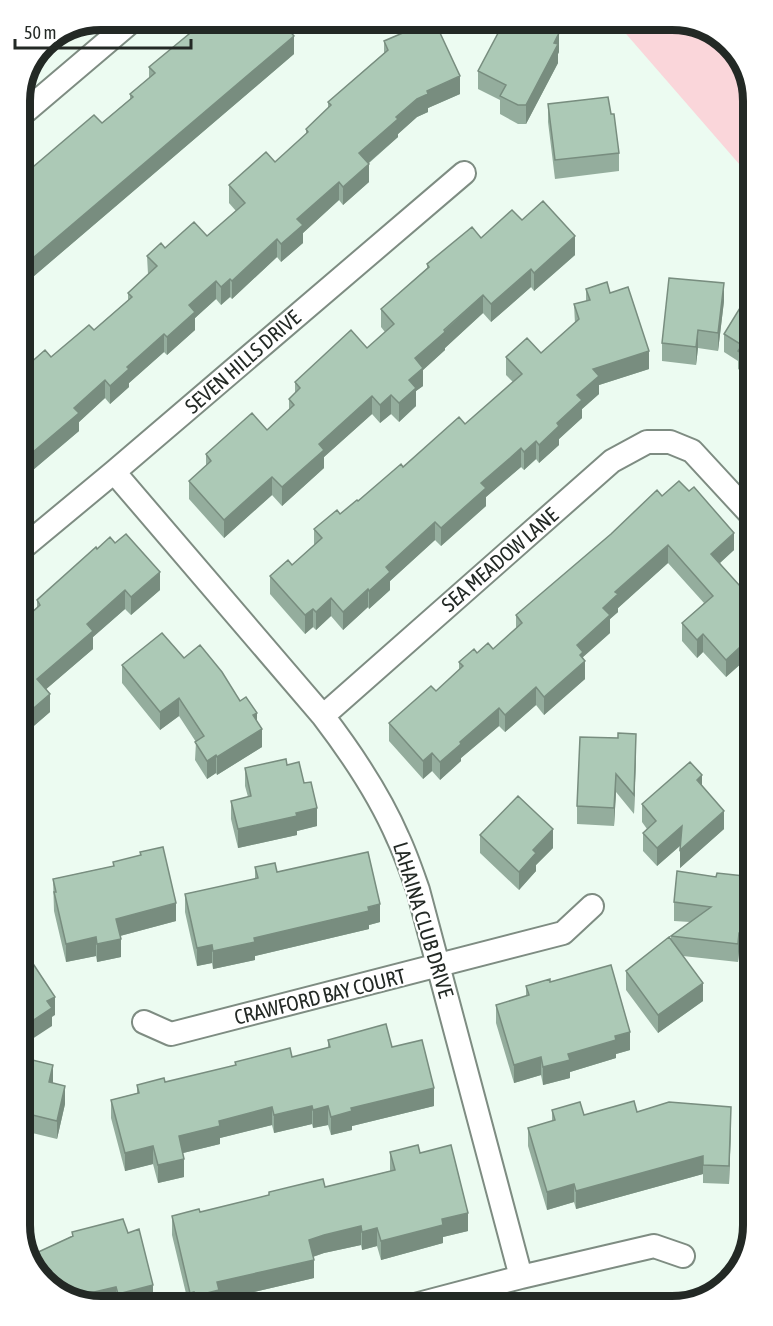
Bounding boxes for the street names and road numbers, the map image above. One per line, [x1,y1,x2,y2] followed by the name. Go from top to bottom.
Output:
[180,305,305,418] street label: SEVEN HILLS DRIVE
[436,502,562,616] street label: SEA MEADOW LANE
[389,839,459,1000] street label: LAHAINA CLUB DRIVE
[232,963,408,1029] street label: CRAWFORD BAY COURT

